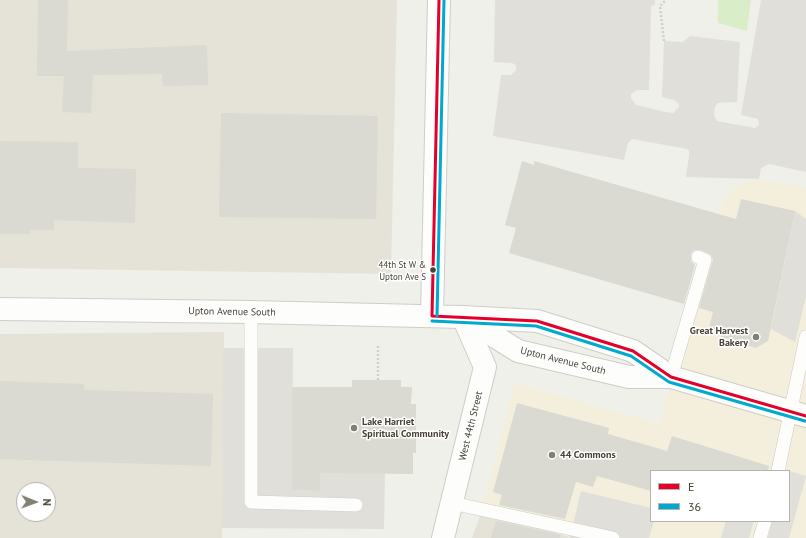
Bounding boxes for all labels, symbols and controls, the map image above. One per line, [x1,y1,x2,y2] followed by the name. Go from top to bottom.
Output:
[378,260,426,281] place label: 44th St W & Upton Ave S
[428,265,438,275] marker: 44th St W & Upton Ave S
[188,305,276,319] street label: Upton Avenue South
[690,325,748,348] place label: Great Harvest Bakery
[751,332,761,342] marker: Great Harvest Bakery
[519,345,607,377] street label: Upton Avenue South
[457,390,485,462] street label: West 44th Street
[362,416,449,440] place label: Lake Harriet Spiritual Community
[349,423,359,433] marker: Lake Harriet Spiritual Community
[560,449,616,461] place label: 44 Commons
[547,450,557,460] marker: 44 Commons
[650,470,790,522] legend
[688,479,694,494] text: E
[16,482,56,522] north arrow
[40,498,54,506] text: N
[688,499,701,514] text: 36

